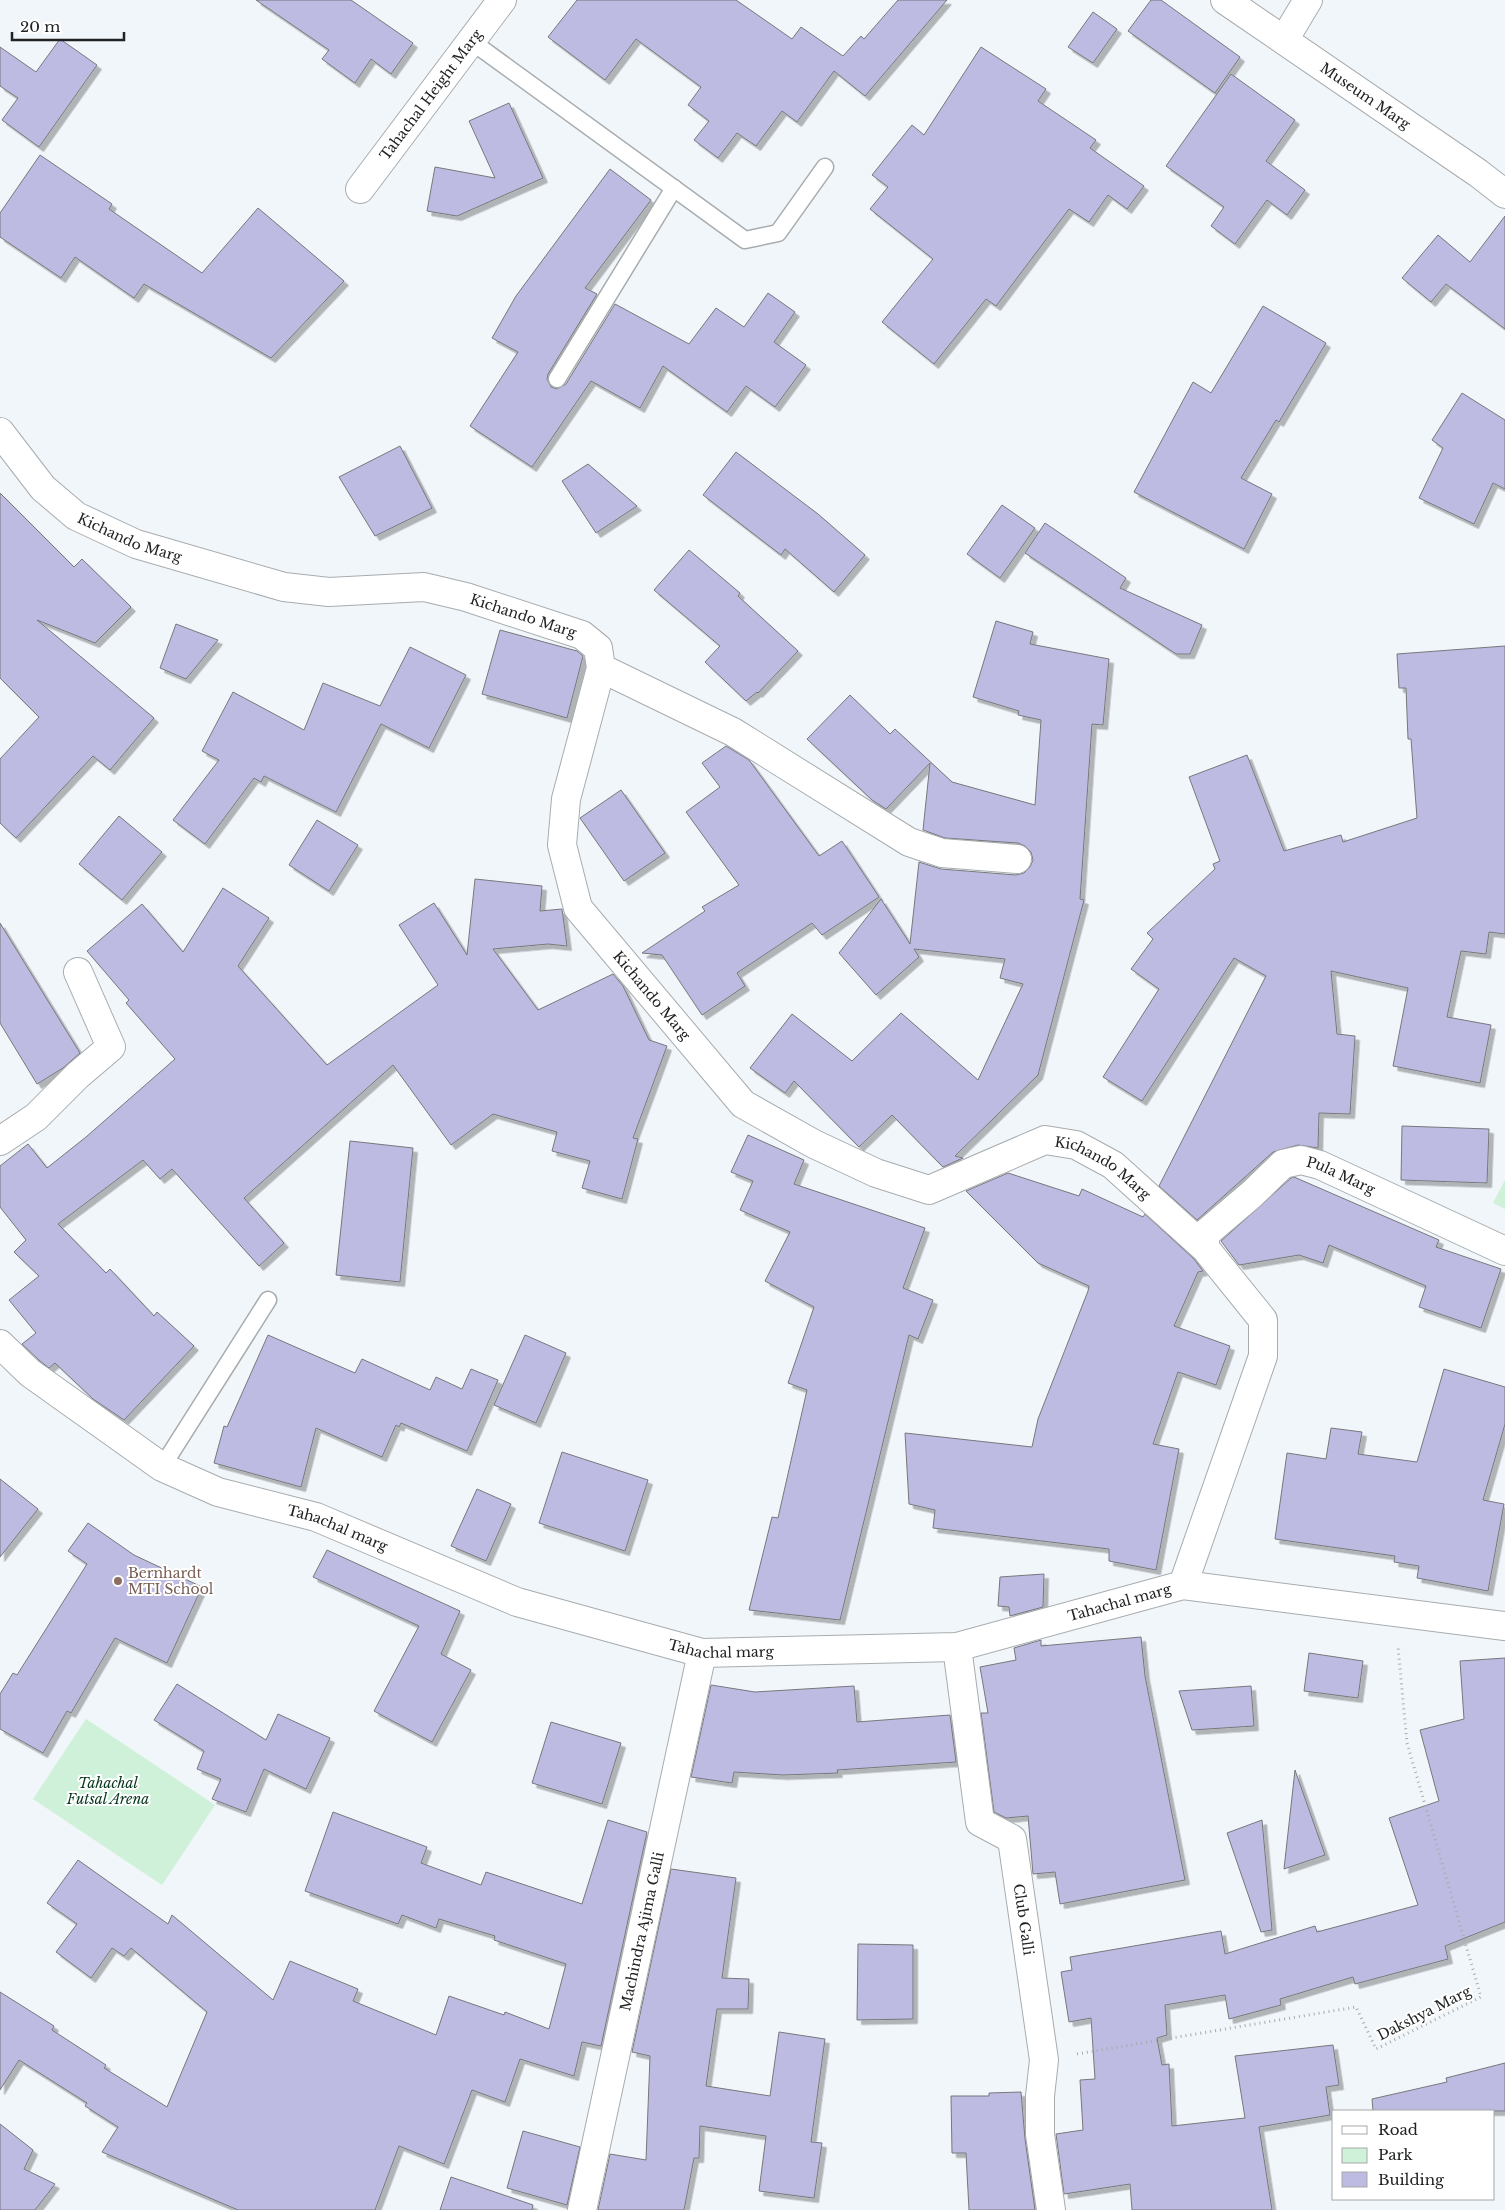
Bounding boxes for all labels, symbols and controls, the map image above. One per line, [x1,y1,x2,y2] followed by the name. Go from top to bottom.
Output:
[12,10,125,42] scale bar
[20,17,60,36] text: 20 m
[376,25,486,164] street label: Tahachal Height Marg
[1317,59,1414,133] street label: Museum Marg
[75,509,185,566] street label: Kichando Marg
[468,590,579,642] street label: Kichando Marg
[609,947,695,1044] street label: Kichando Marg
[1053,1133,1155,1204] street label: Kichando Marg
[1305,1153,1379,1199] street label: Pula Marg
[285,1501,391,1555] street label: Tahachal marg
[128,1564,214,1598] place label: Bernhardt MTI School
[112,1575,124,1587] marker: Bernhardt MTI School
[1066,1579,1174,1625] street label: Tahachal marg
[666,1635,775,1662] street label: Tahachal marg
[66,1774,149,1808] park label: Tahachal Futsal Arena
[616,1850,668,2013] street label: Machindra Ajima Galli
[1010,1882,1038,1957] street label: Club Galli
[1374,1981,1474,2044] street label: Dakshya Marg
[1332,2110,1495,2200] legend
[1378,2120,1418,2139] text: Road
[1378,2145,1414,2164] text: Park
[1378,2170,1445,2189] text: Building

